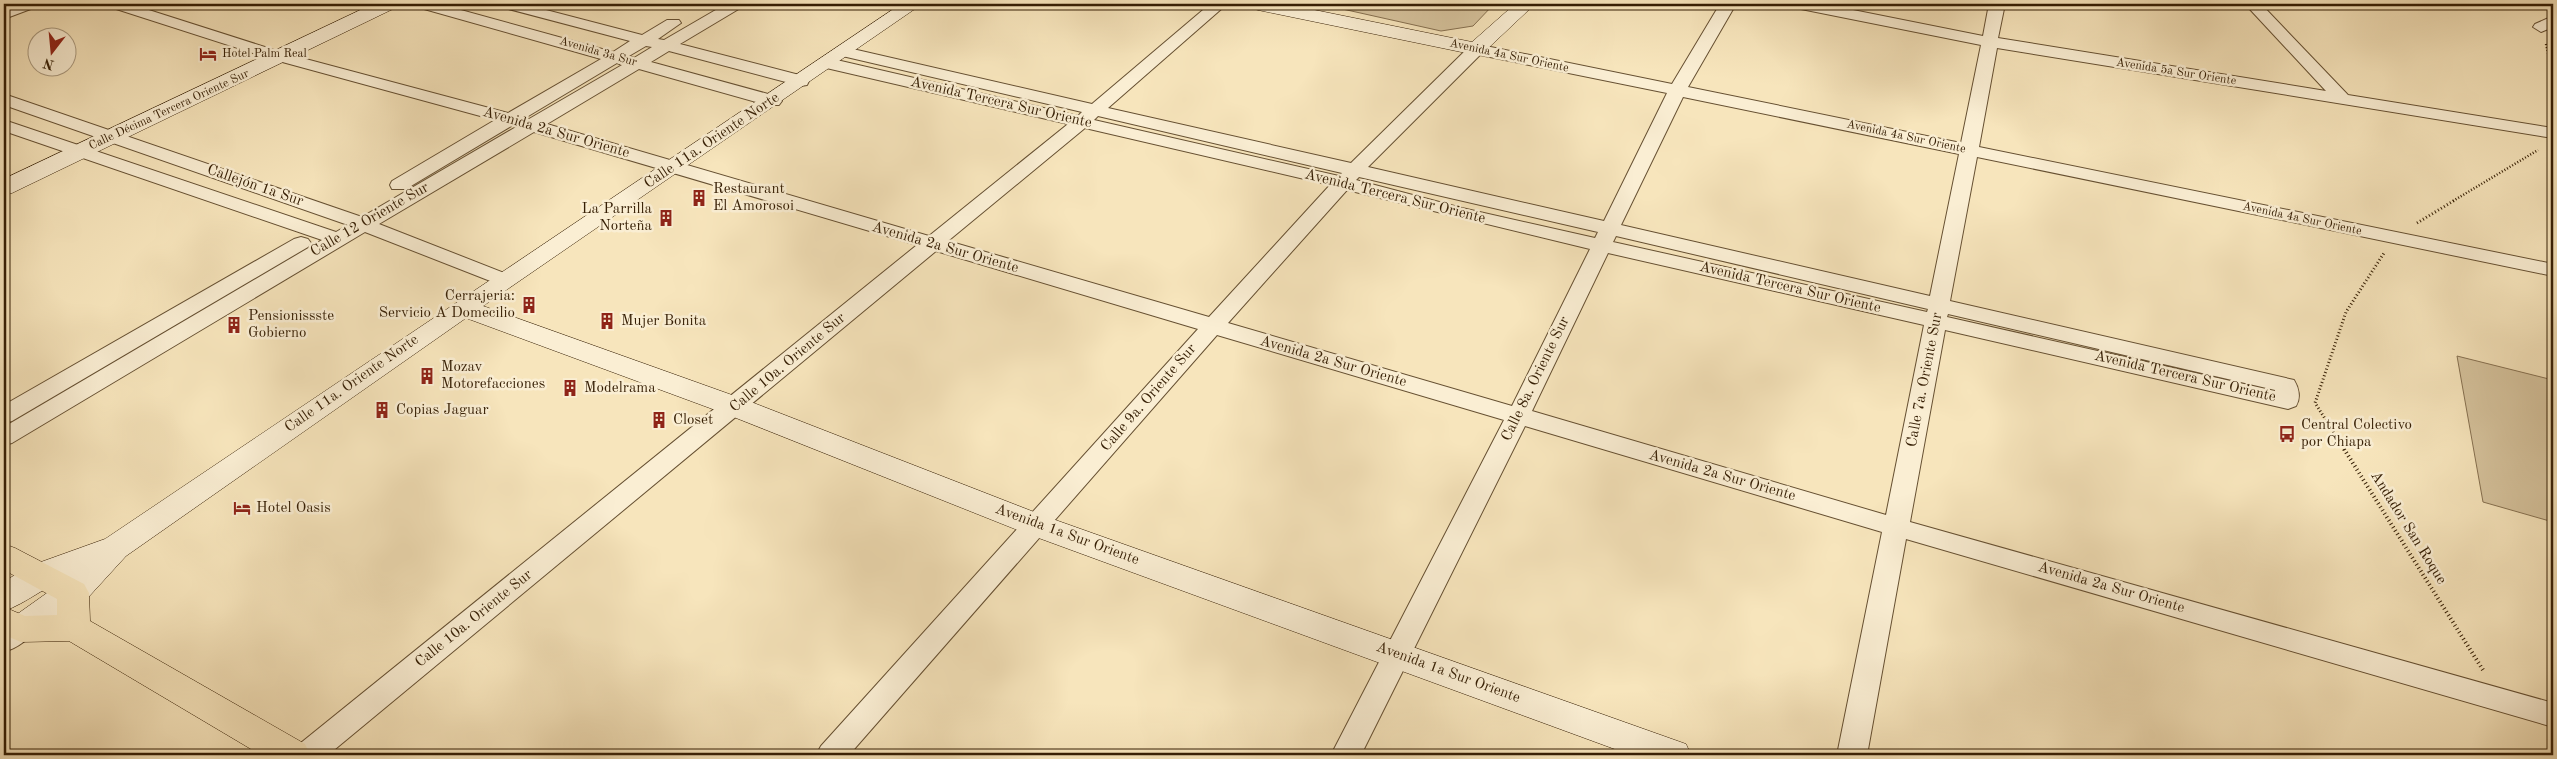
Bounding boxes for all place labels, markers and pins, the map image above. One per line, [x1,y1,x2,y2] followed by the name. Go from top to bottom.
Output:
[198,44,218,64] hotel icon: Hotel Palm Real
[222,48,307,60] place label: Hotel Palm Real
[713,182,794,214] place label: Restaurant El Amorosoi
[689,188,709,208] building icon: Restaurant El Amorosoi
[582,202,653,234] place label: La Parrilla Norteña
[656,208,676,228] building icon: La Parrilla Norteña
[379,289,515,321] place label: Cerrajeria: Servicio A Domecilio
[519,295,539,315] building icon: Cerrajeria: Servicio A Domecilio
[248,309,334,341] place label: Pensionissste Gobierno
[597,311,617,331] building icon: Mujer Bonita
[621,314,707,329] place label: Mujer Bonita
[224,315,244,335] building icon: Pensionissste Gobierno
[441,360,545,392] place label: Mozav Motorefacciones
[417,366,437,386] building icon: Mozav Motorefacciones
[560,378,580,398] building icon: Modelrama
[584,381,656,396] place label: Modelrama
[372,400,392,420] building icon: Copias Jaguar
[396,403,489,418] place label: Copias Jaguar
[649,410,669,430] building icon: Closet
[673,413,713,428] place label: Closet
[2301,418,2412,450] place label: Central Colectivo por Chiapa
[2277,424,2297,444] bus stop icon: Central Colectivo por Chiapa
[232,498,252,518] hotel icon: Hotel Oasis
[256,501,331,516] place label: Hotel Oasis

